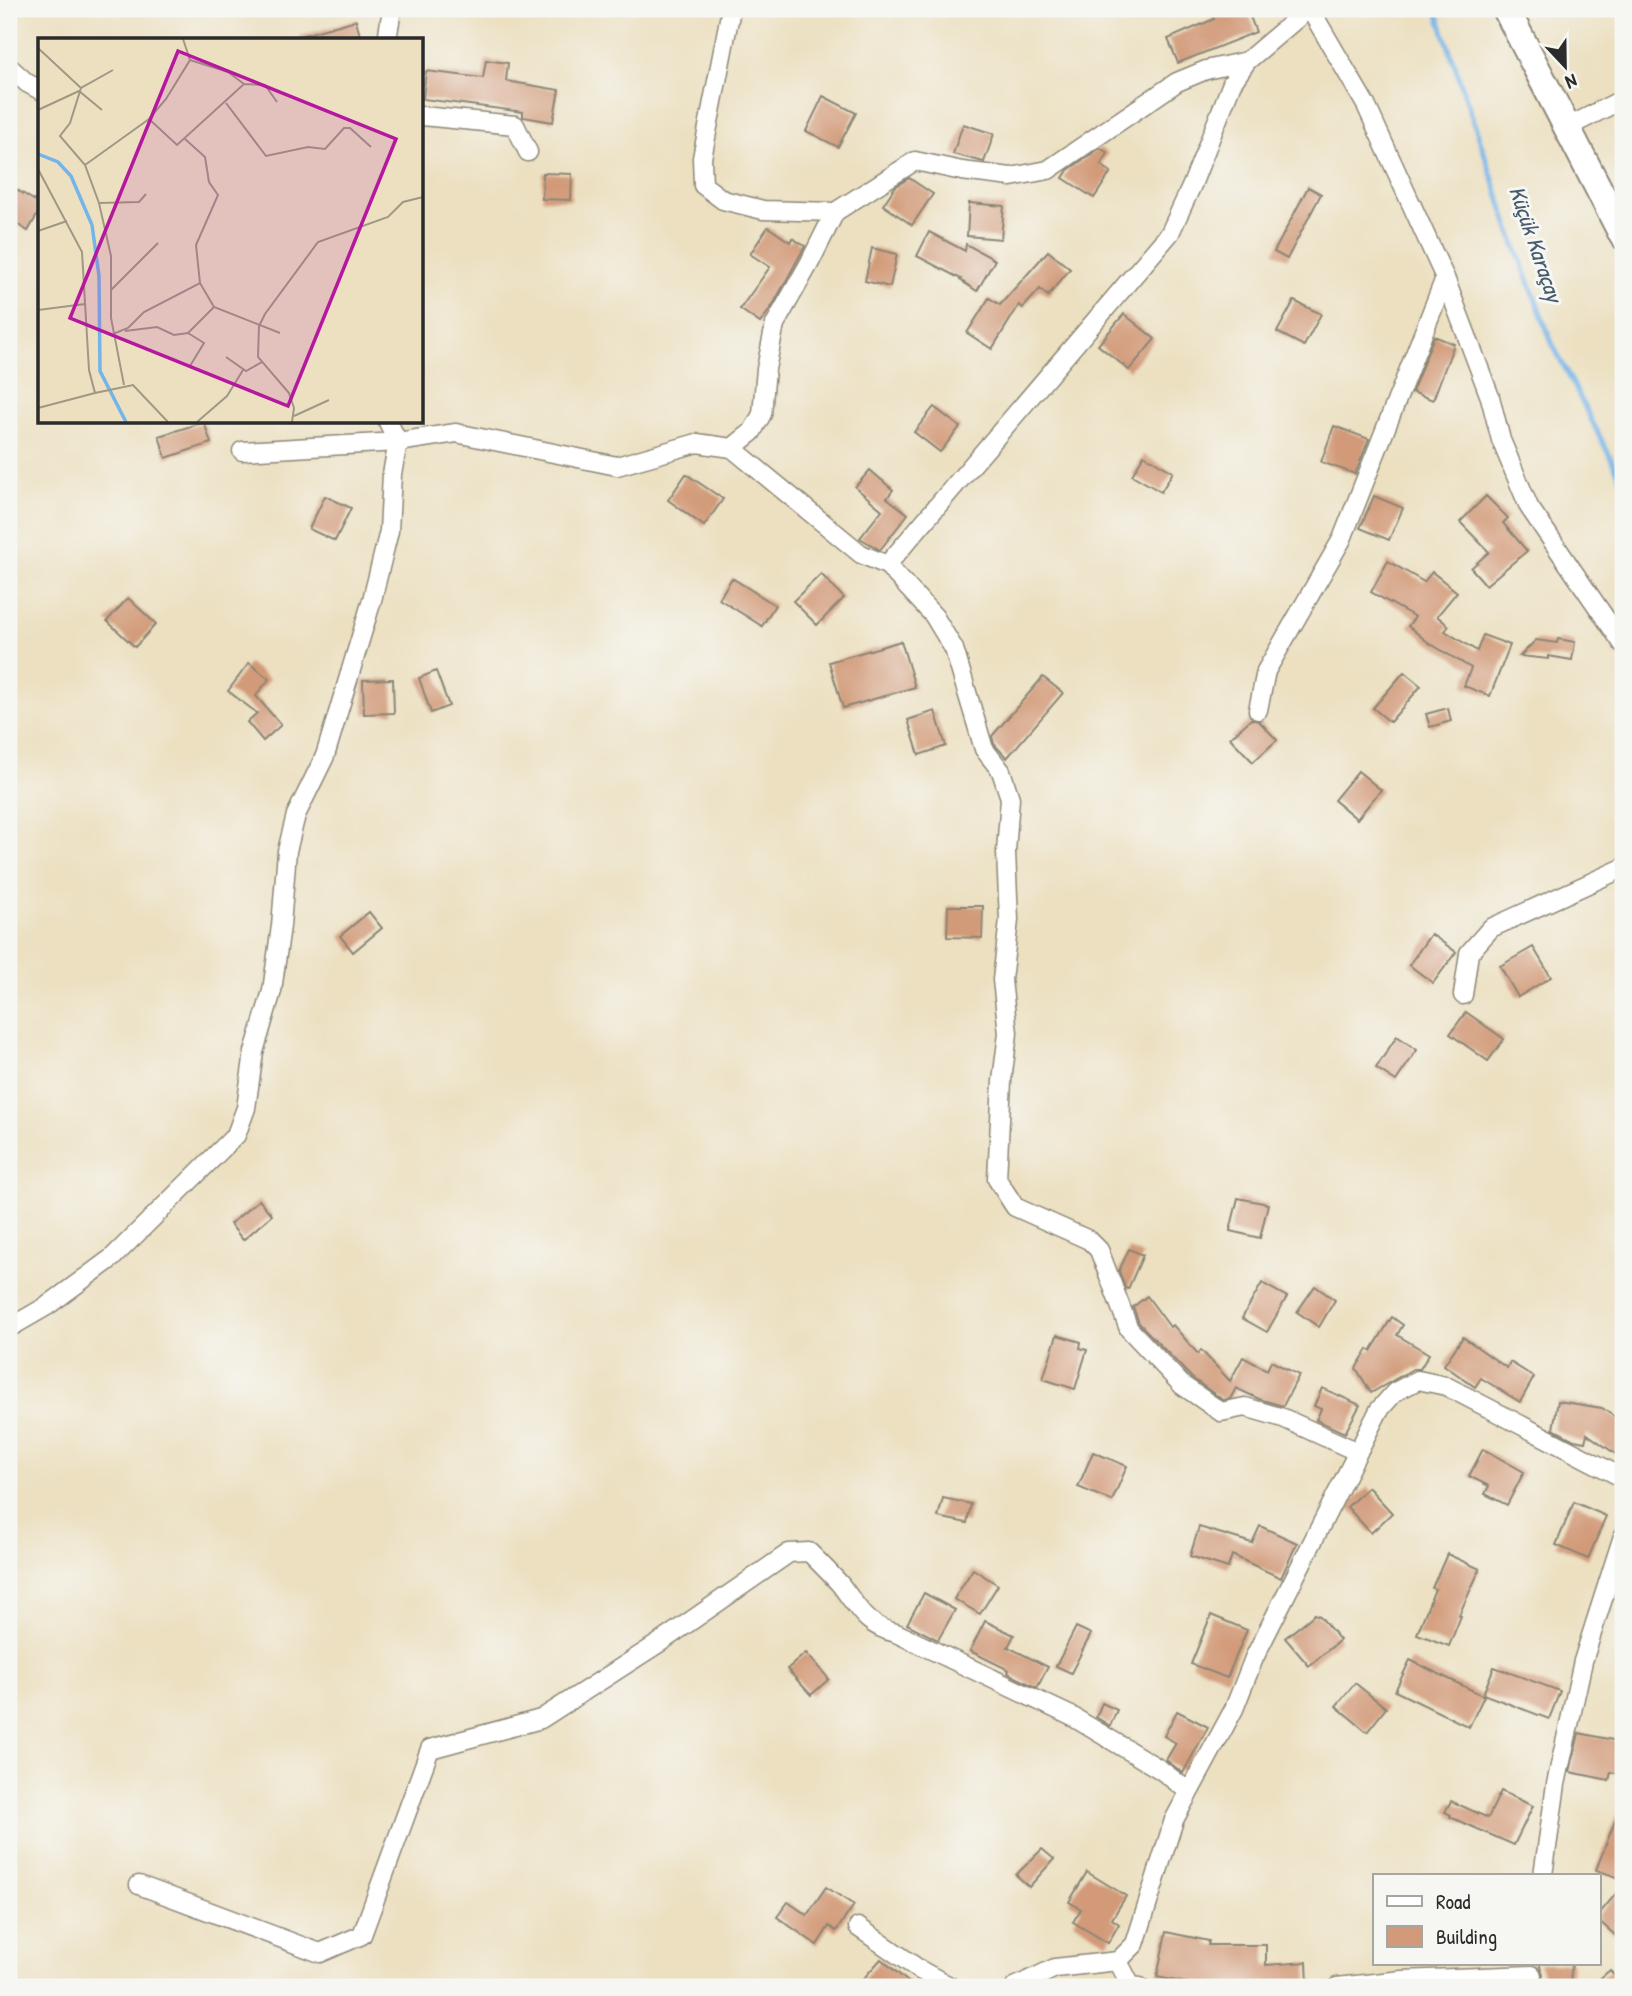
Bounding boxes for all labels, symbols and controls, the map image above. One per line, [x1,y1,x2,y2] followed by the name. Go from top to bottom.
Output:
[1530,32,1600,102] north arrow
[38,38,424,424] inset map
[1562,68,1581,96] text: N
[1501,182,1572,308] water label: Küçük Karaçay
[1373,1874,1600,1965] legend
[1436,1887,1470,1916] text: Road
[1436,1922,1497,1951] text: Building

